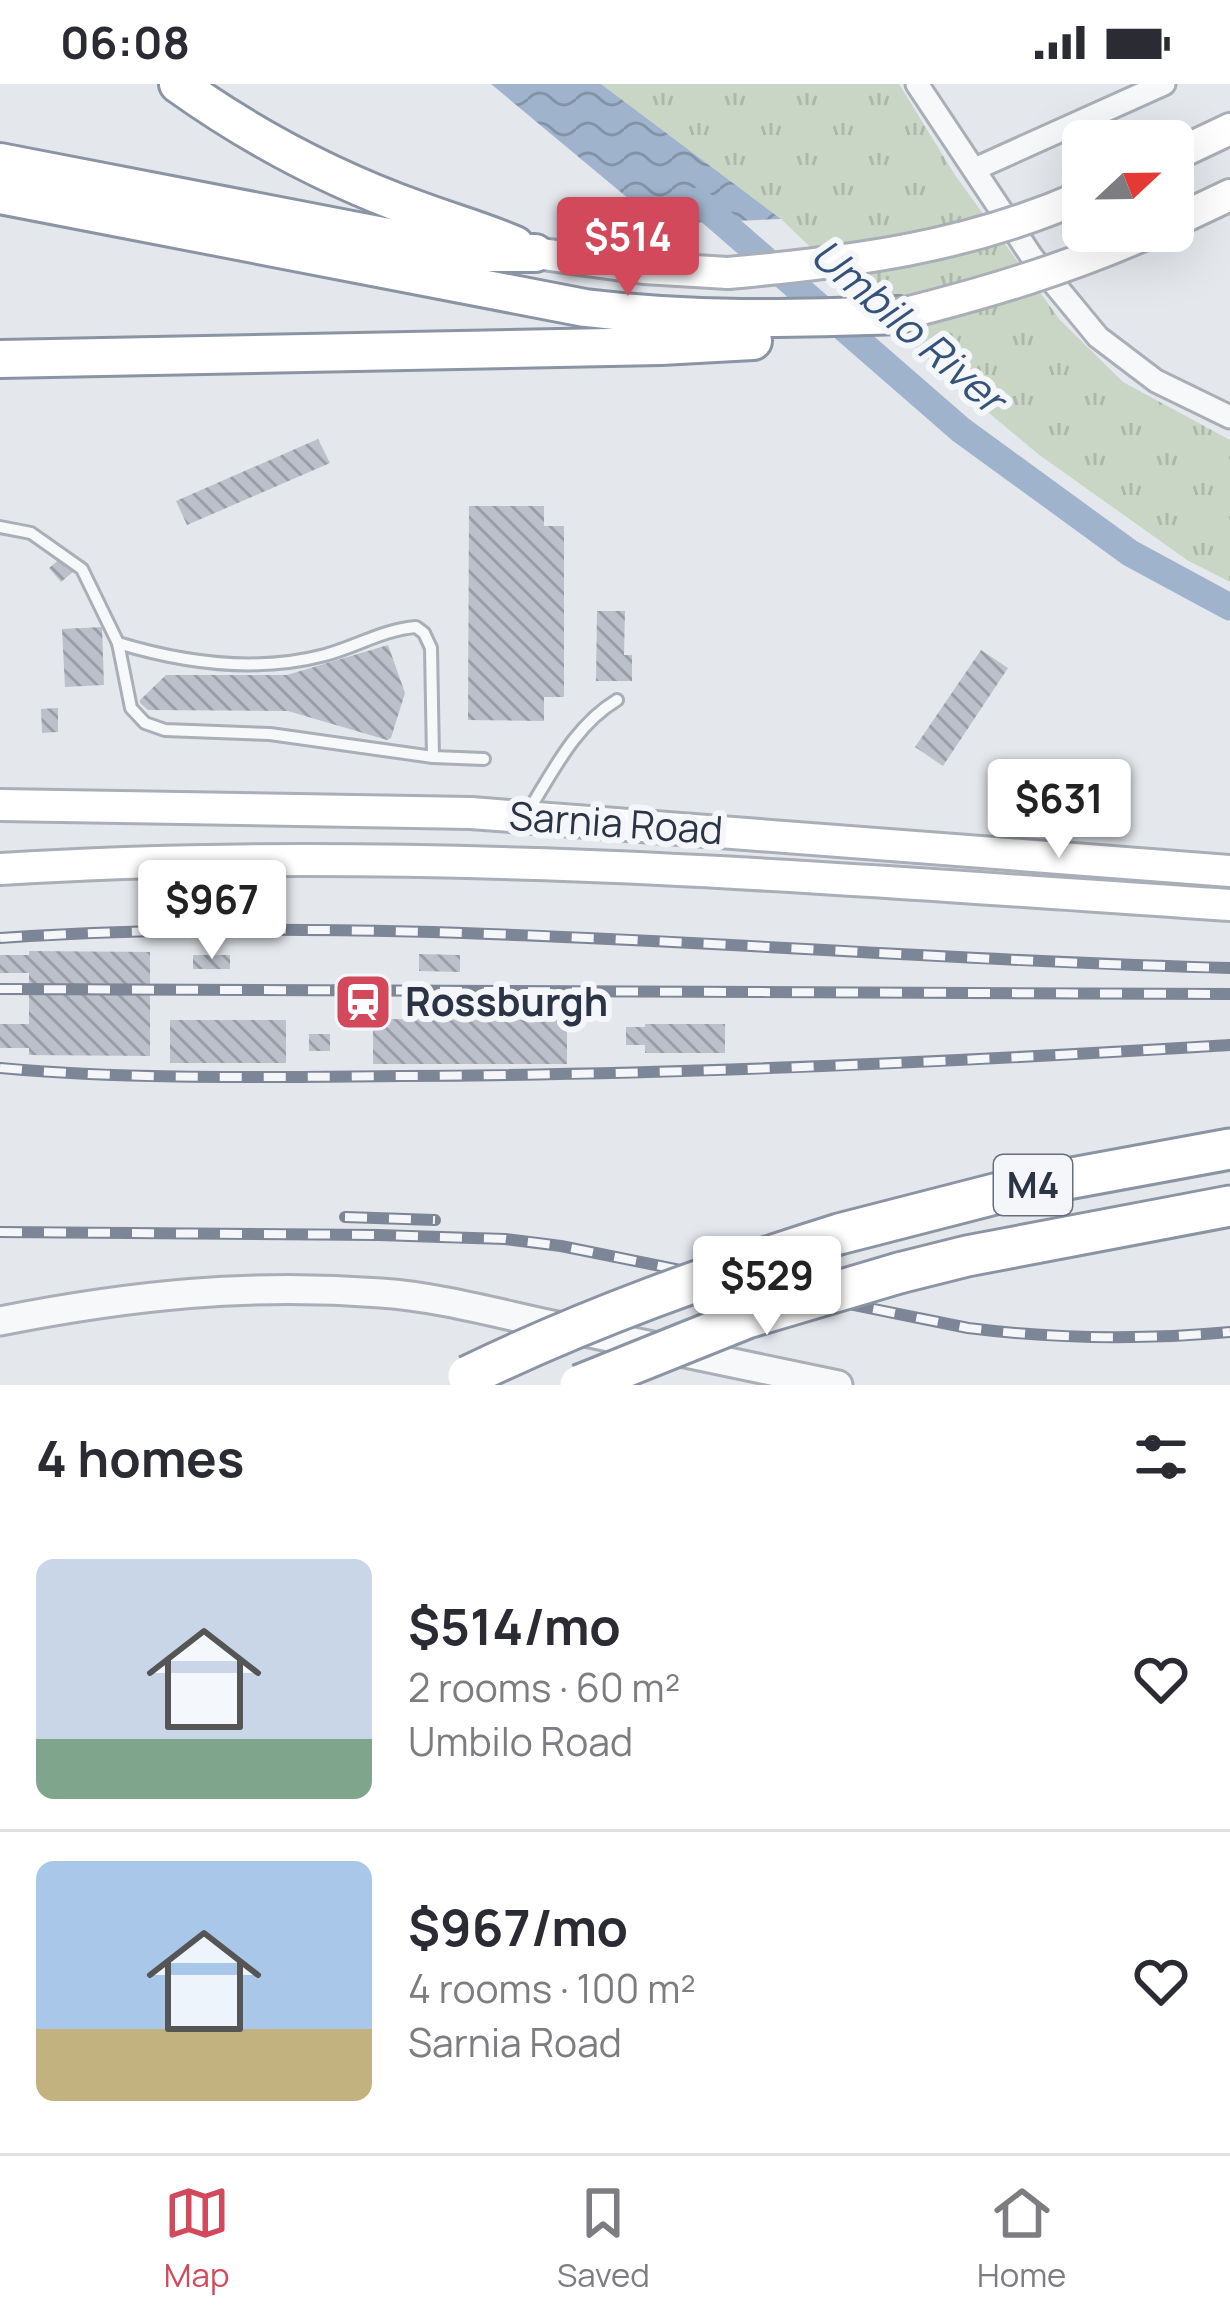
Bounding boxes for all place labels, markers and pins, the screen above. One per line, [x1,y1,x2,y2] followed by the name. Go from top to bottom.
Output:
[557,197,699,299] pin: $514
[988,759,1130,861] pin: $631
[141,860,283,962] pin: $967
[332,971,394,1033] station icon: Rossburgh
[405,974,608,1028] place label: Rossburgh
[696,1236,838,1338] pin: $529

